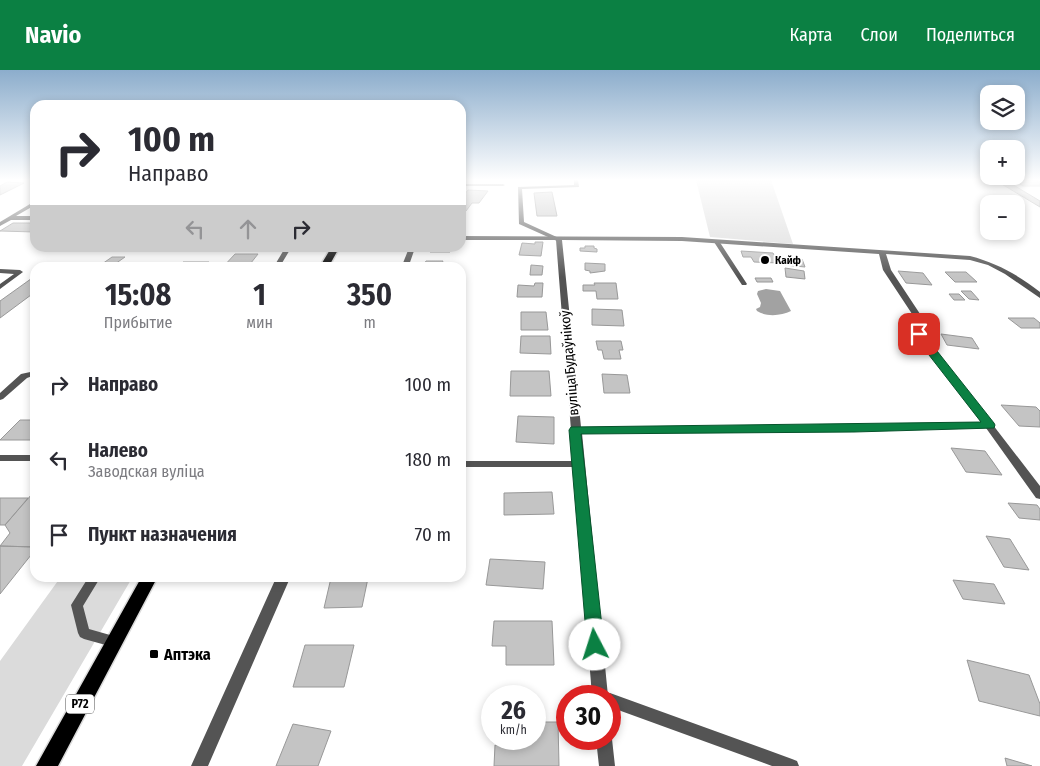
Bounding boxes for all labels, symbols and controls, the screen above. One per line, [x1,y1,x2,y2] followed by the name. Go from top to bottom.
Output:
[25,21,81,49] text: Navio
[789,24,832,46] text: Карта
[860,24,898,46] text: Слои
[926,24,1015,46] text: Поделиться
[980,85,1025,240] map controls
[980,85,1025,130] button: layers
[128,118,215,160] text: 100 m
[45,120,110,185] icon: right
[980,140,1025,185] button: +
[128,160,209,187] text: Направо
[980,195,1025,240] button: −
[181,215,209,243] icon: left
[234,215,262,243] icon: ahead
[287,215,315,243] icon: right
[759,254,771,266] marker: Кайф
[775,254,802,267] place label: Кайф
[105,277,171,313] text: 15:08
[253,277,266,313] text: 1
[347,277,392,313] text: 350
[556,309,583,416] street label: вуліца Будаўнікоў
[104,313,172,332] text: Прибытие
[246,313,273,332] text: мин
[363,313,376,332] text: m
[898,313,940,355] pin
[905,320,933,348] icon: arrive
[45,371,73,399] icon: right
[88,373,158,396] text: Направо
[405,373,451,396] text: 100 m
[88,439,148,462] text: Налево
[45,446,73,474] icon: left
[405,448,451,471] text: 180 m
[88,462,205,481] text: Заводская вуліца
[45,521,73,549] icon: arrive
[88,523,237,546] text: Пункт назначения
[415,523,451,546] text: 70 m
[568,618,620,670] position arrow
[163,645,211,664] place label: Аптэка
[148,648,160,660] marker: Аптэка
[556,685,621,750] speed limit sign: 30
[66,694,94,714] road number: Р72
[501,696,526,726] text: 26
[500,723,527,737] text: km/h

